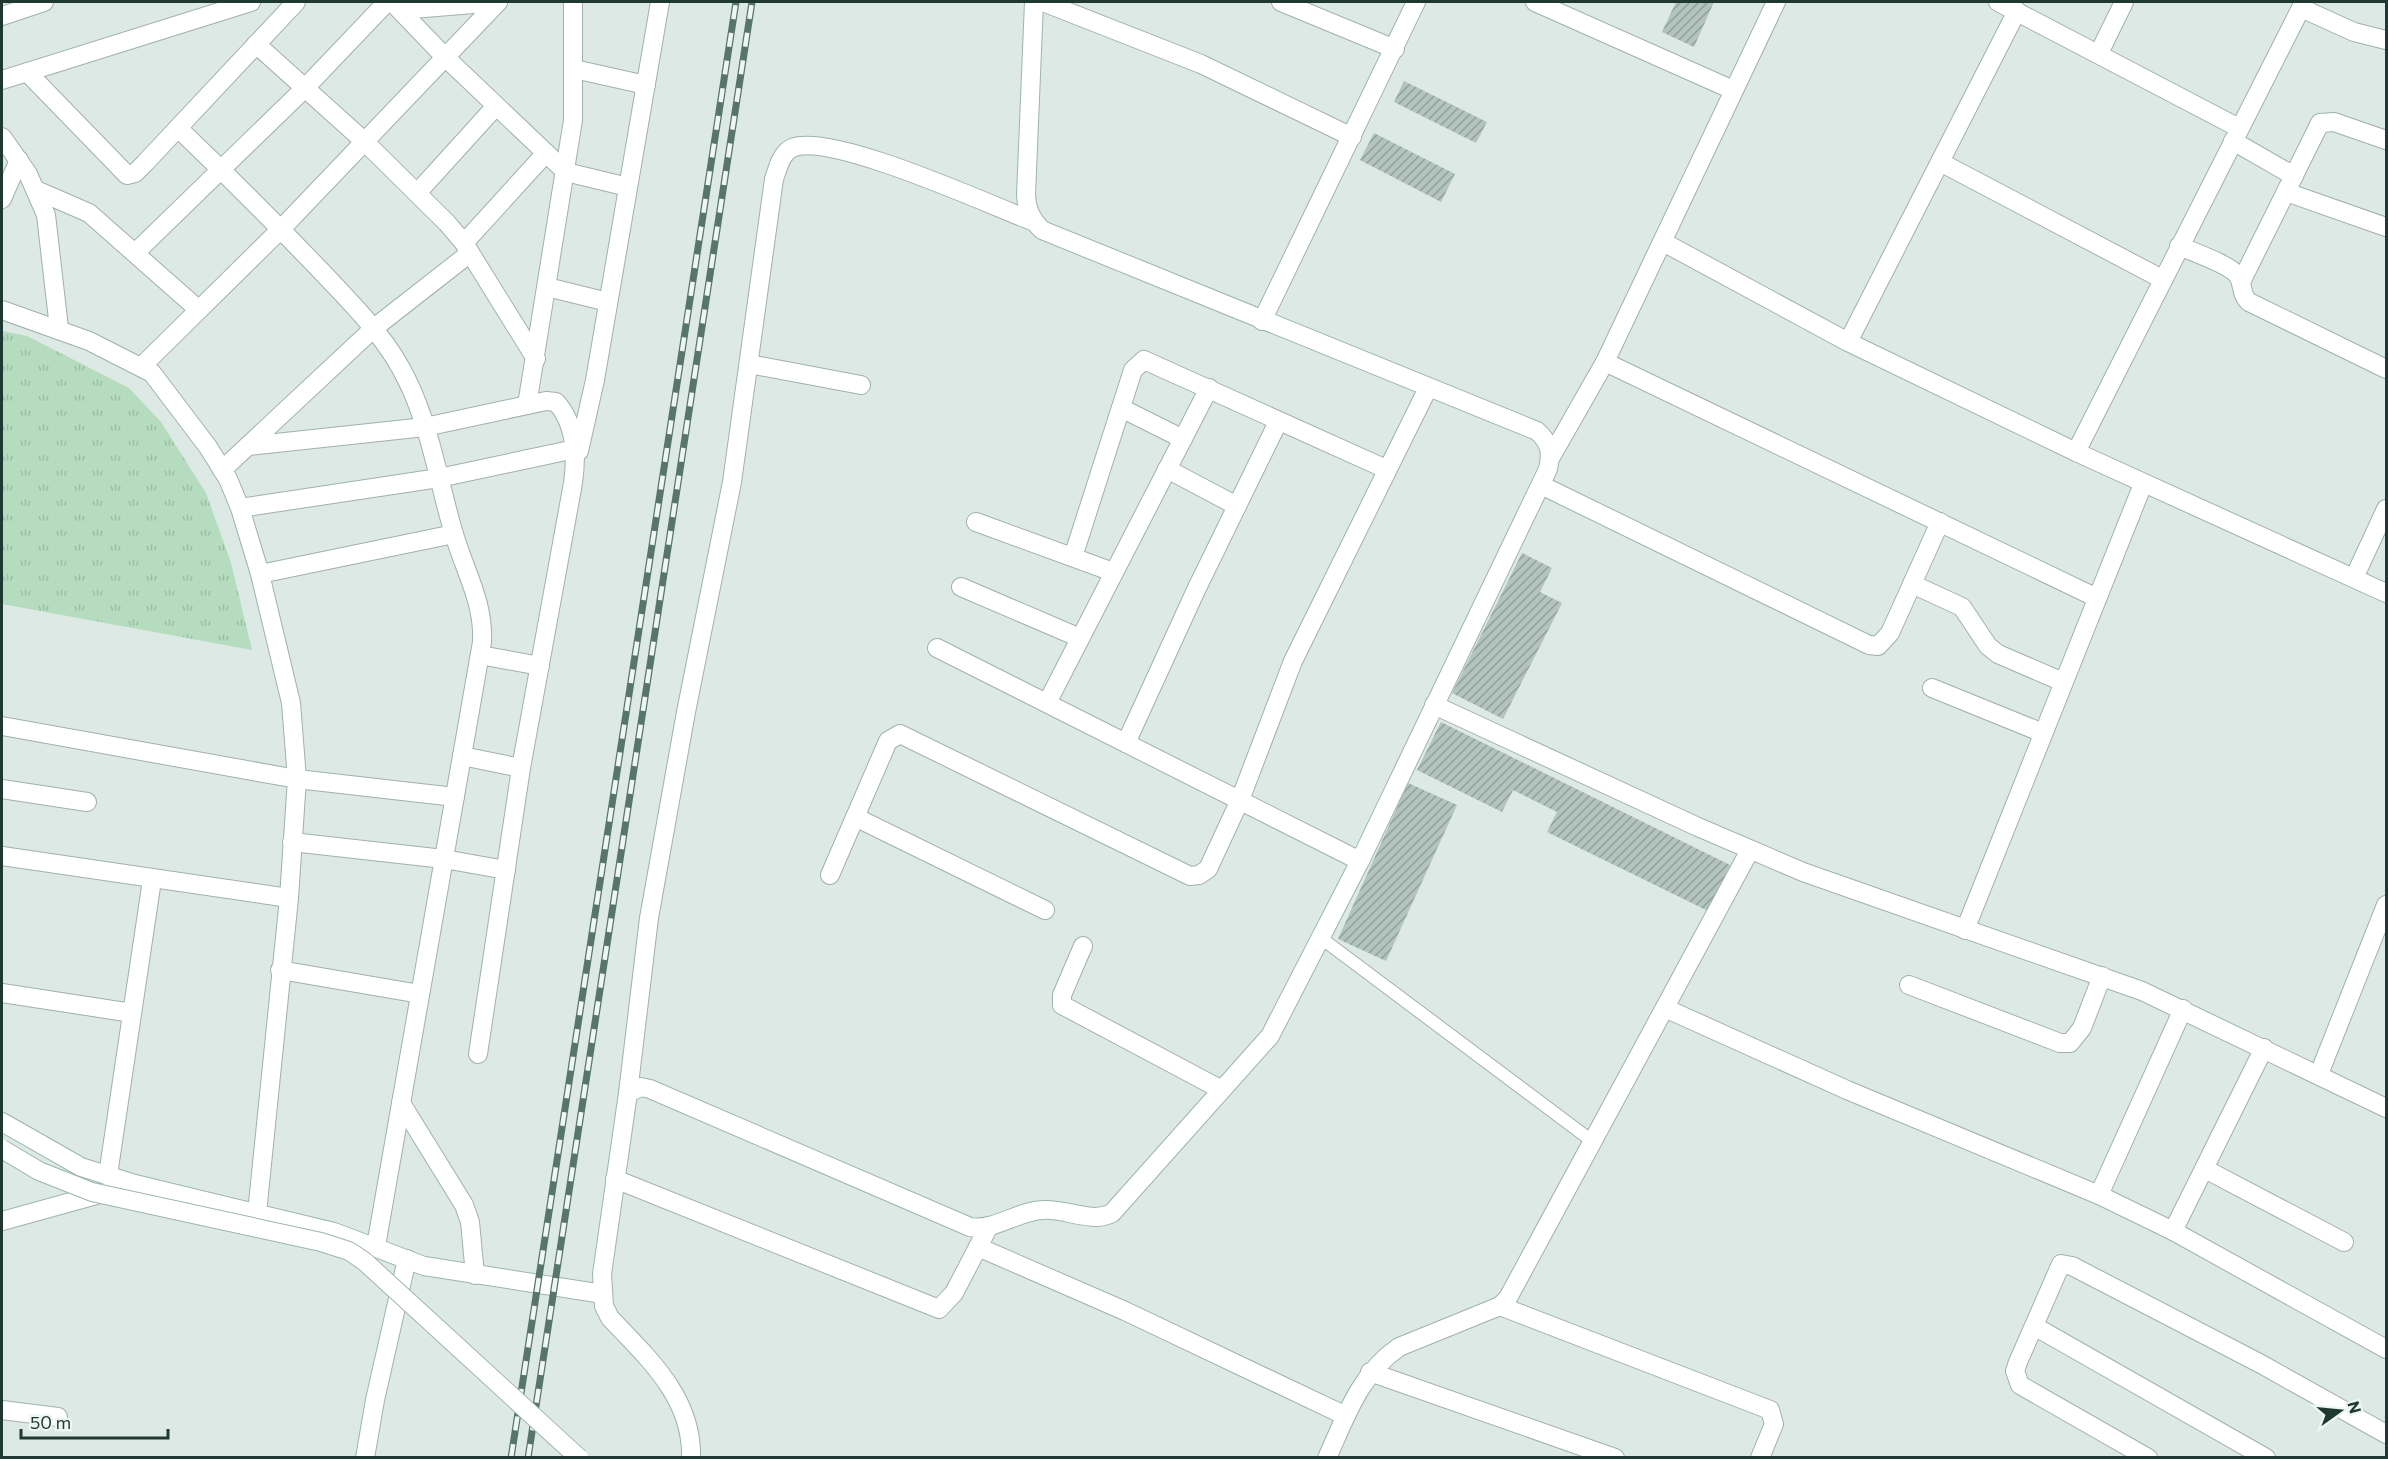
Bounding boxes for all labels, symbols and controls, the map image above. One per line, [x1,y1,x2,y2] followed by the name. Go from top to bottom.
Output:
[2310,1381,2370,1441] north arrow
[2344,1399,2366,1415] text: N
[21,1402,168,1440] scale bar
[30,1411,71,1433] text: 50 m

